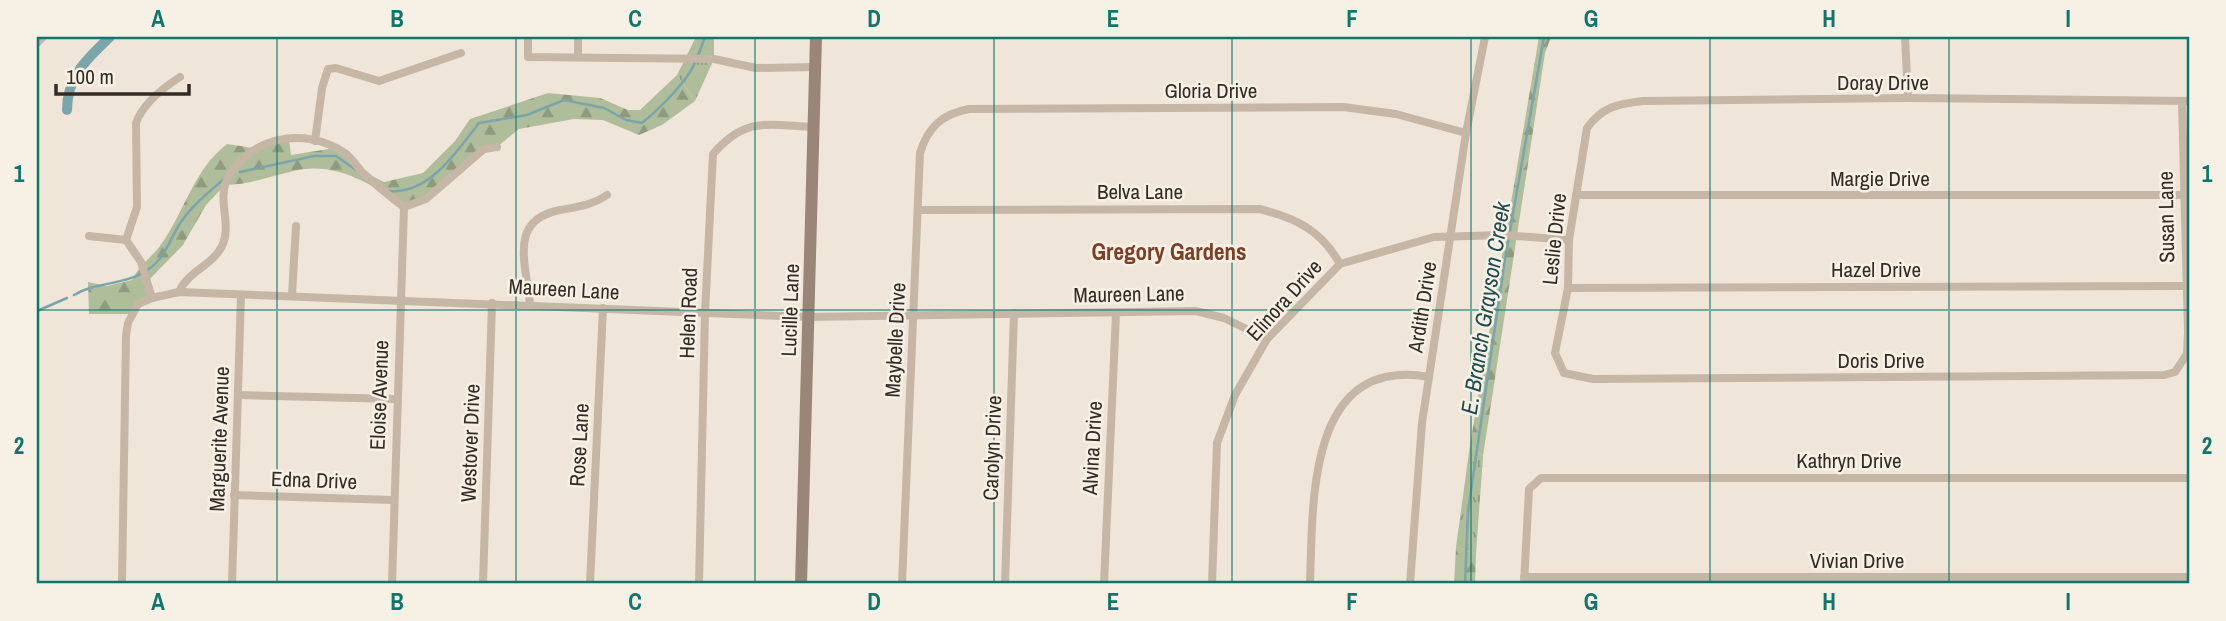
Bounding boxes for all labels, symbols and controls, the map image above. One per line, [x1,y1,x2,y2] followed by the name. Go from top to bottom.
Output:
[151,3,165,34] text: A
[390,3,404,34] text: B
[628,3,642,34] text: C
[867,3,881,34] text: D
[1107,3,1119,34] text: E
[1346,3,1358,34] text: F
[1584,3,1598,34] text: G
[1822,3,1836,34] text: H
[2065,3,2071,34] text: I
[56,52,189,96] scale bar
[66,62,114,91] text: 100 m
[1837,68,1929,97] street label: Doray Drive
[1165,76,1257,105] street label: Gloria Drive
[14,158,25,189] text: 1
[2202,158,2213,189] text: 1
[1830,164,1930,193] street label: Margie Drive
[2151,171,2181,263] street label: Susan Lane
[1097,177,1183,206] street label: Belva Lane
[1535,192,1573,286] street label: Leslie Drive
[1453,198,1517,417] water label: E. Branch Grayson Creek
[1091,236,1247,267] district label: Gregory Gardens
[1240,253,1328,347] street label: Elinora Drive
[1831,255,1921,284] street label: Hazel Drive
[1400,259,1444,356] street label: Ardith Drive
[774,263,806,357] street label: Lucille Lane
[672,267,704,359] street label: Helen Road
[508,272,620,306] street label: Maureen Lane
[1073,279,1185,309] street label: Maureen Lane
[878,282,912,398] street label: Maybelle Drive
[363,340,395,450] street label: Eloise Avenue
[1837,346,1925,375] street label: Doris Drive
[202,366,236,512] street label: Marguerite Avenue
[453,383,487,503] street label: Westover Drive
[976,395,1008,501] street label: Carolyn Drive
[1075,400,1109,497] street label: Alvina Drive
[562,403,596,487] street label: Rose Lane
[14,430,24,461] text: 2
[2202,430,2212,461] text: 2
[1796,446,1902,475] street label: Kathryn Drive
[270,464,358,496] street label: Edna Drive
[1810,546,1904,575] street label: Vivian Drive
[151,586,165,617] text: A
[390,586,404,617] text: B
[628,586,642,617] text: C
[867,586,881,617] text: D
[1107,586,1119,617] text: E
[1346,586,1358,617] text: F
[1584,586,1598,617] text: G
[1822,586,1836,617] text: H
[2065,586,2071,617] text: I

